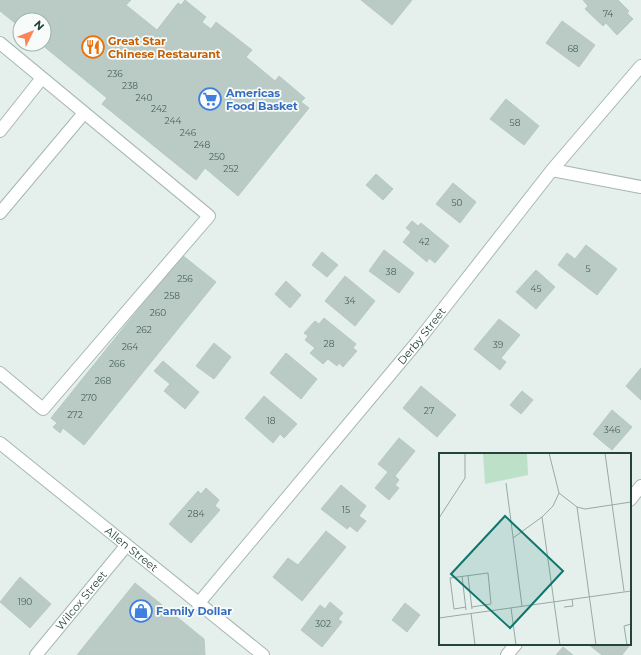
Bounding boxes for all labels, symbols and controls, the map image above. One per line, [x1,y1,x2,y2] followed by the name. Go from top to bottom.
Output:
[603,8,613,19] house number: 74
[12,12,52,52] north arrow
[31,17,47,33] text: N
[80,34,106,60] restaurant icon: Great Star Chinese Restaurant
[108,34,221,61] place label: Great Star Chinese Restaurant
[567,43,579,54] house number: 68
[107,68,123,79] house number: 236
[122,80,138,91] house number: 238
[197,86,223,112] supermarket icon: Americas Food Basket
[225,86,298,113] place label: Americas Food Basket
[136,92,152,103] house number: 240
[151,103,167,114] house number: 242
[165,115,181,126] house number: 244
[510,117,521,128] house number: 58
[180,127,197,138] house number: 246
[194,139,211,150] house number: 248
[209,151,225,162] house number: 250
[223,163,239,174] house number: 252
[451,197,463,208] house number: 50
[418,236,430,247] house number: 42
[585,263,591,274] house number: 5
[386,266,397,277] house number: 38
[177,273,193,284] house number: 256
[530,283,542,294] house number: 45
[164,290,180,301] house number: 258
[344,295,356,306] house number: 34
[394,304,449,367] street label: Derby Street
[150,307,166,318] house number: 260
[136,324,152,335] house number: 262
[324,338,335,349] house number: 28
[493,339,504,350] house number: 39
[122,341,138,352] house number: 264
[109,358,126,369] house number: 266
[95,375,111,386] house number: 268
[81,392,97,403] house number: 270
[424,405,434,416] house number: 27
[67,409,83,420] house number: 272
[267,415,276,426] house number: 18
[604,424,621,435] house number: 346
[439,453,631,645] inset map
[342,504,350,515] house number: 15
[188,508,204,519] house number: 284
[102,523,161,575] street label: Allen Street
[53,567,110,633] street label: Wilcox Street
[18,596,32,607] house number: 190
[128,598,154,624] shop icon: Family Dollar
[156,604,232,618] place label: Family Dollar
[315,618,331,629] house number: 302

